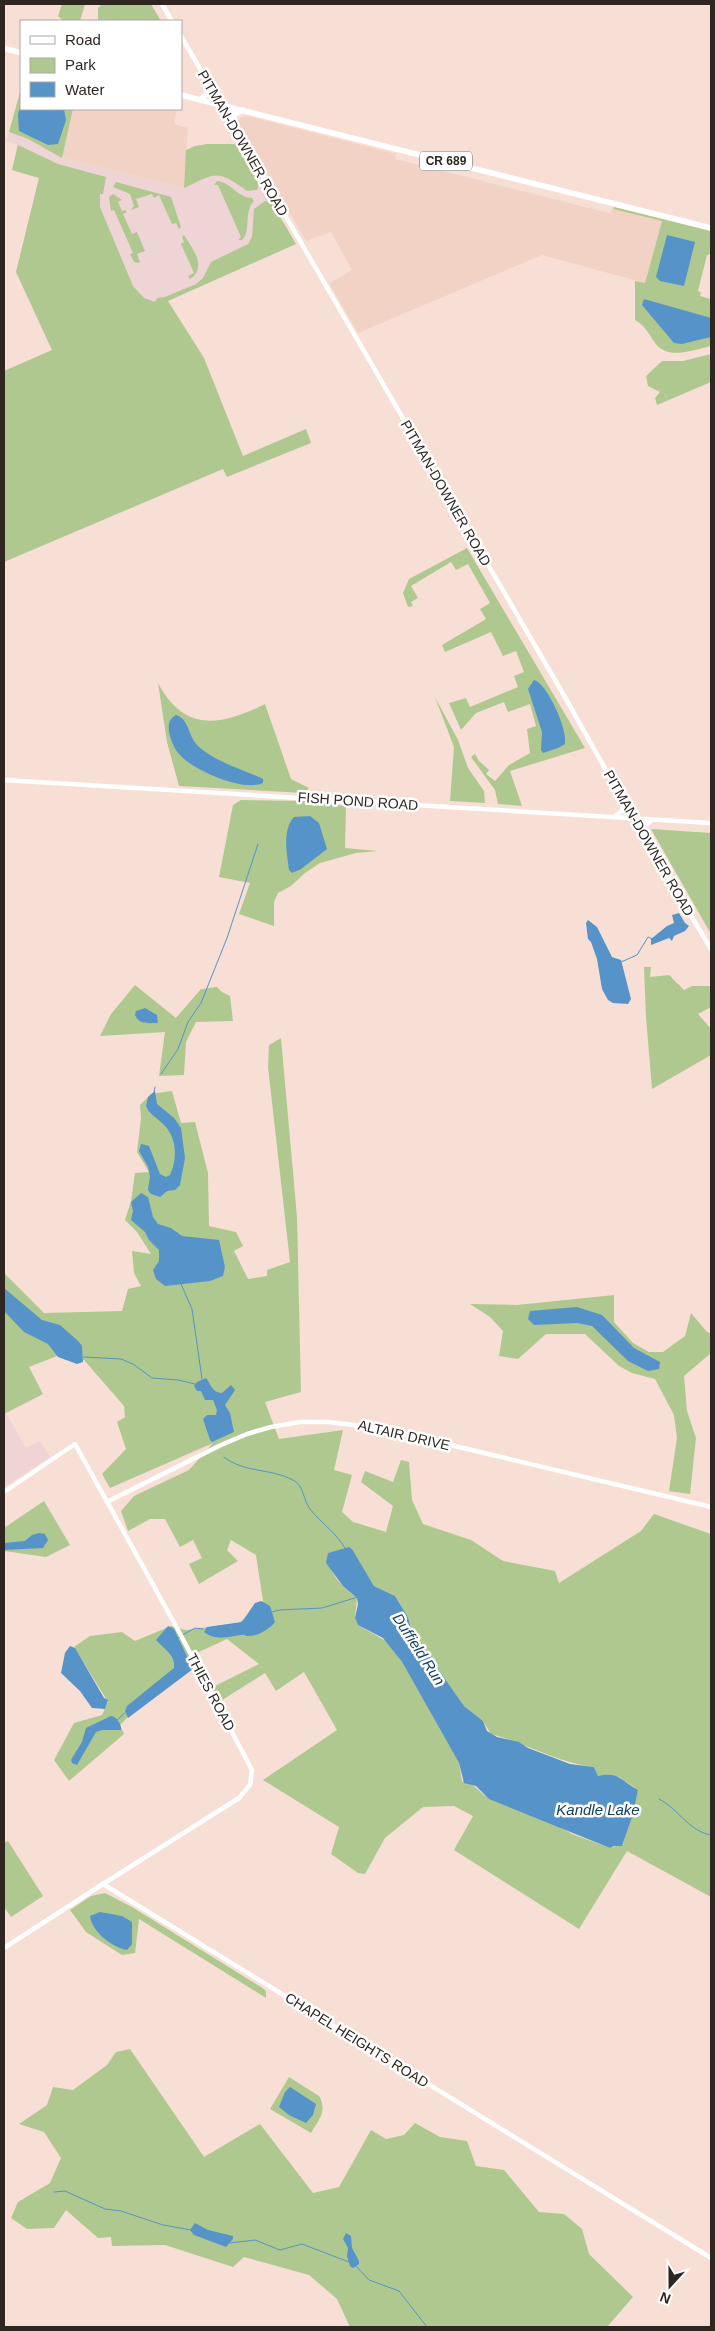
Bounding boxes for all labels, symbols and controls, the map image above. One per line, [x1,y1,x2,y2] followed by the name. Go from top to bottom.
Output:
[20,20,182,110] legend
[65,31,101,48] text: Road
[65,56,96,73] text: Park
[195,67,291,219] street label: PITMAN-DOWNER ROAD
[65,81,104,98] text: Water
[420,152,472,170] road number: CR 689
[398,417,494,569] street label: PITMAN-DOWNER ROAD
[601,767,697,919] street label: PITMAN-DOWNER ROAD
[297,789,419,813] street label: FISH POND ROAD
[357,1417,451,1453] street label: ALTAIR DRIVE
[389,1610,449,1688] water label: Duffield Run
[184,1650,238,1734] street label: THIES ROAD
[556,1801,640,1818] water label: Kandle Lake
[282,1989,432,2091] street label: CHAPEL HEIGHTS ROAD
[645,2261,695,2311] north arrow
[658,2289,673,2307] text: N

